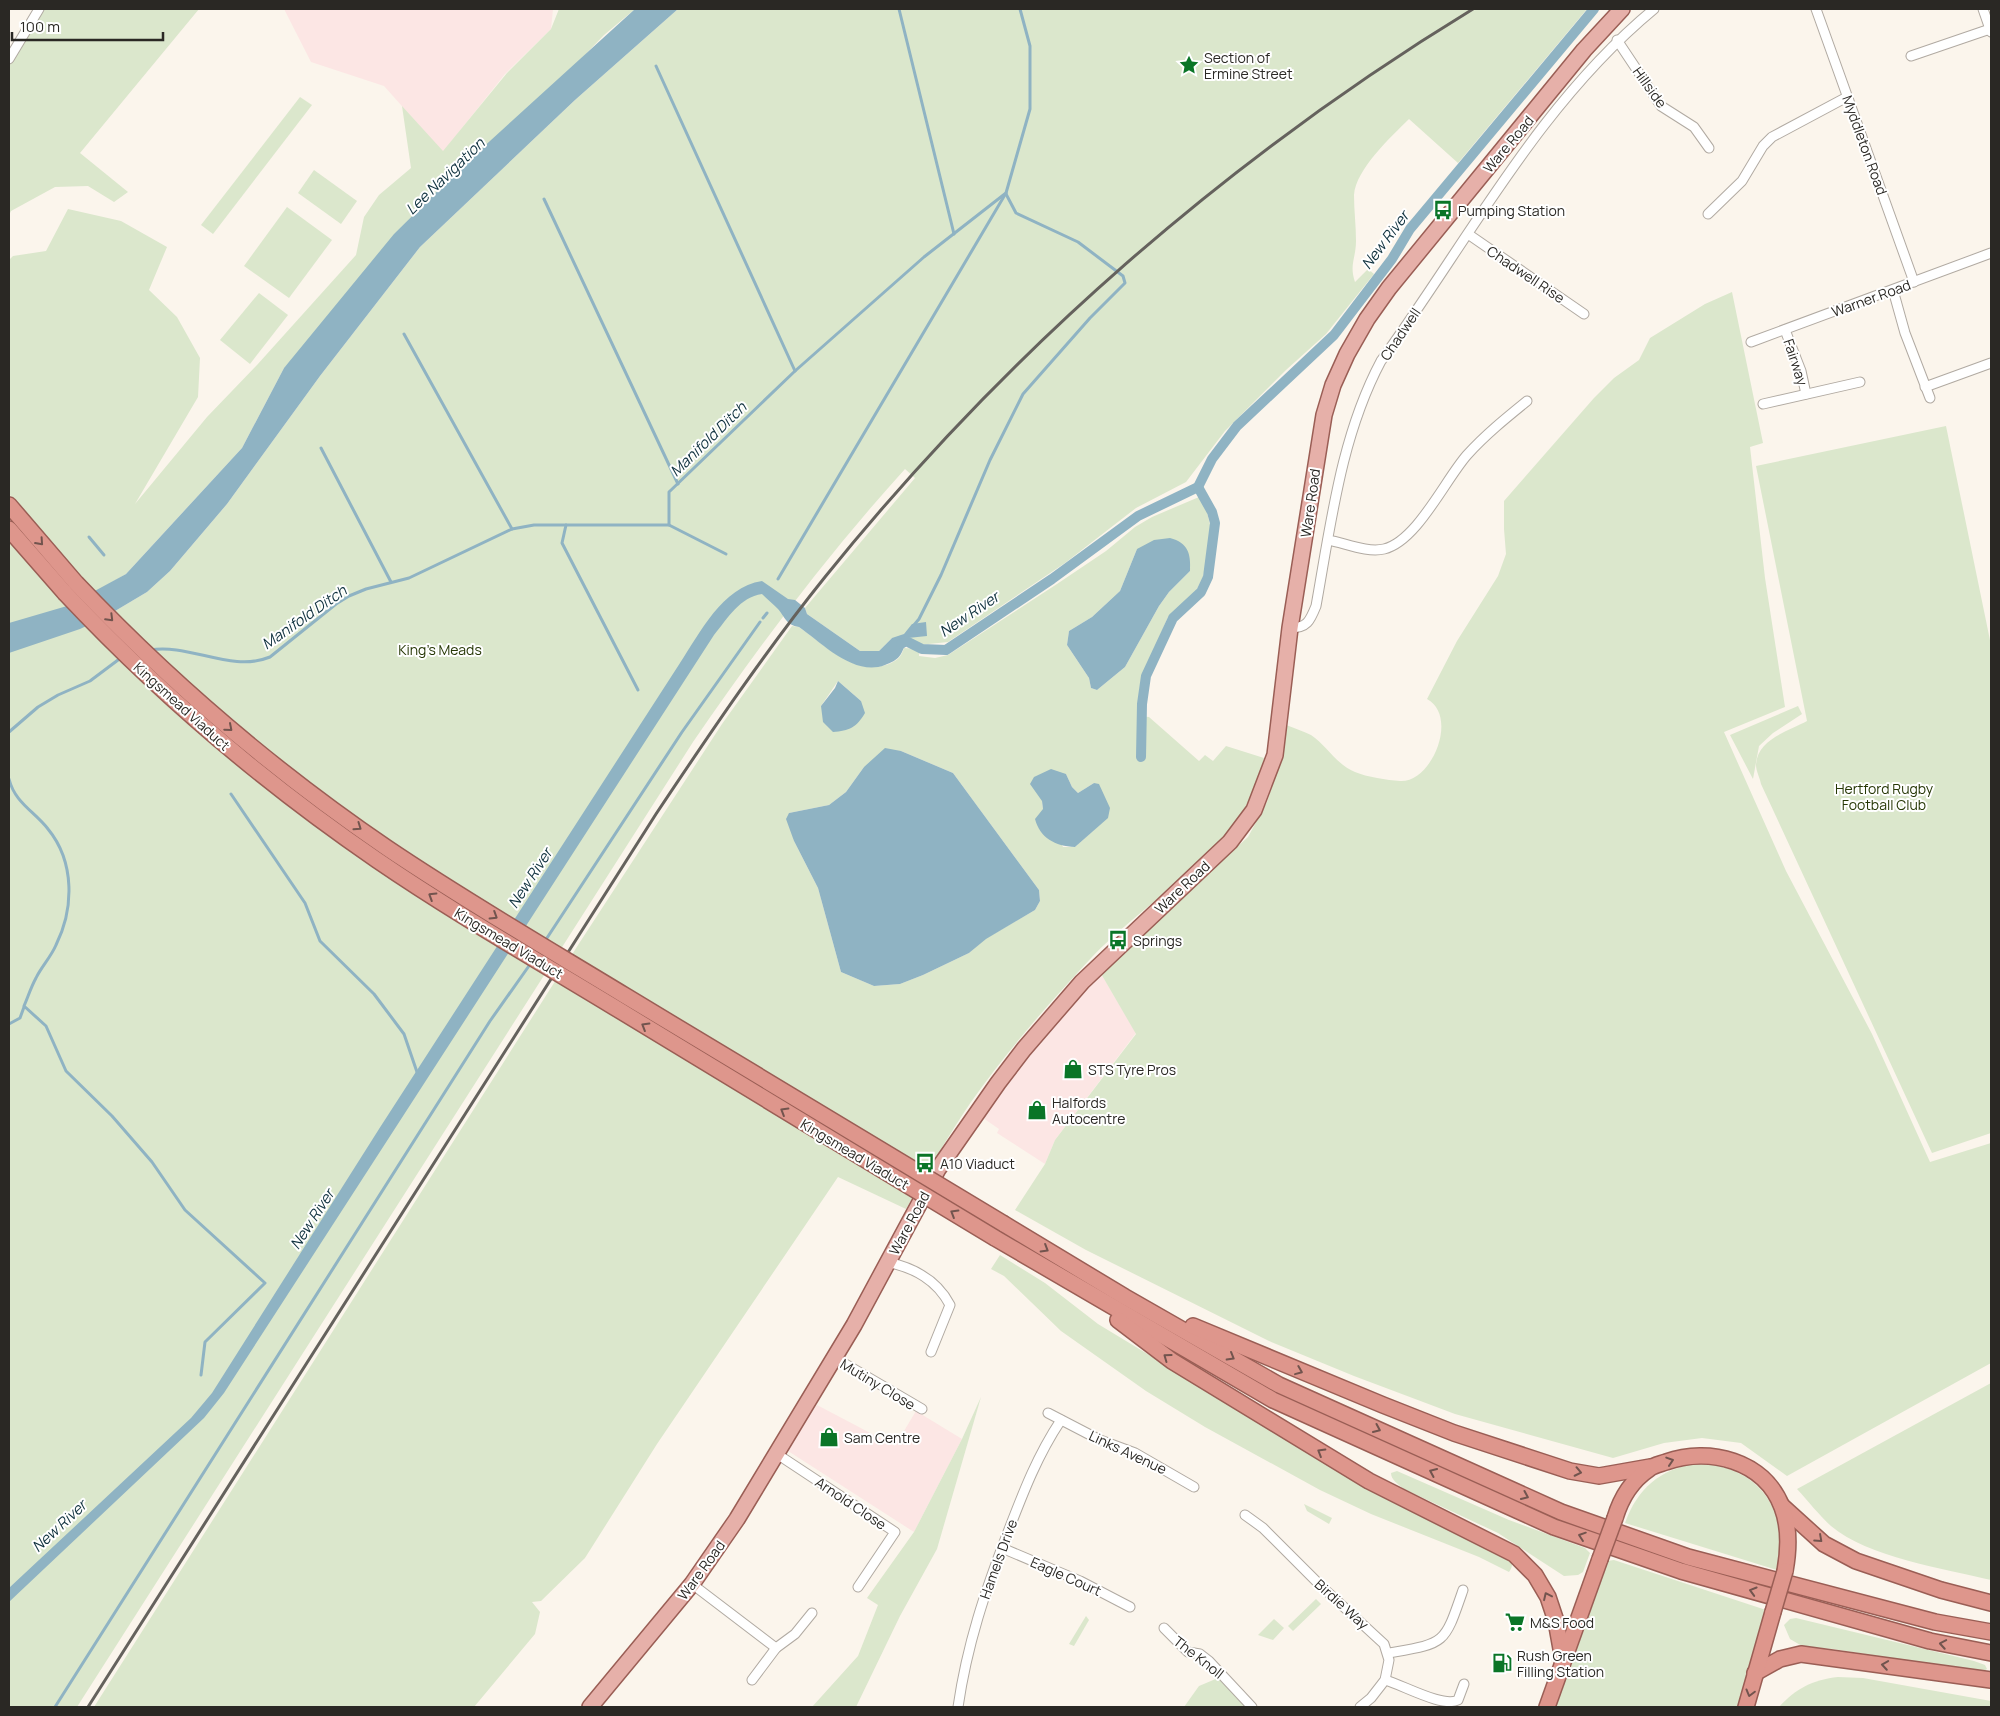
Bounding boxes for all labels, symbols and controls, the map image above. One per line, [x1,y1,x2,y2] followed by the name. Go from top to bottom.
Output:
[12,10,164,42] scale bar
[20,16,60,37] text: 100 m
[1204,48,1293,83] place label: Section of Ermine Street
[1178,54,1200,76] place icon: Section of Ermine Street
[1629,63,1671,111] street label: Hillside
[1838,92,1892,198] street label: Myddleton Road
[1478,111,1538,177] street label: Ware Road
[401,132,490,219] water label: Lee Navigation
[1432,199,1454,221] bus stop icon: Pumping Station
[1458,201,1565,220] place label: Pumping Station
[1356,205,1415,273] water label: New River
[1483,241,1569,307] street label: Chadwell Rise
[1829,275,1913,321] street label: Warner Road
[1375,304,1425,364] street label: Chadwell
[1780,336,1813,388] street label: Fairway
[665,396,752,481] water label: Manifold Ditch
[1296,467,1324,539] street label: Ware Road
[35,536,43,545] one-way arrow
[257,579,352,654] water label: Manifold Ditch
[935,585,1005,642] water label: New River
[104,612,113,621] one-way arrow
[398,640,482,659] park label: King's Meads
[130,658,235,755] street label: Kingsmead Viaduct
[224,723,233,732] one-way arrow
[1835,779,1934,814] park label: Hertford Rugby Football Club
[352,821,362,830] one-way arrow
[503,842,559,912] water label: New River
[1150,856,1214,918] street label: Ware Road
[429,892,438,902] one-way arrow
[451,903,567,983] street label: Kingsmead Viaduct
[489,909,498,919] one-way arrow
[1107,929,1129,951] bus stop icon: Springs
[1133,931,1182,950] place label: Springs
[642,1023,651,1033] one-way arrow
[1062,1058,1084,1080] shop icon: STS Tyre Pros
[1088,1060,1176,1079] place label: STS Tyre Pros
[1052,1093,1125,1128] place label: Halfords Autocentre
[1026,1099,1048,1121] shop icon: Halfords Autocentre
[781,1107,790,1117] one-way arrow
[797,1114,913,1194] street label: Kingsmead Viaduct
[914,1152,936,1174] bus stop icon: A10 Viaduct
[940,1154,1015,1173] place label: A10 Viaduct
[285,1183,341,1253] water label: New River
[884,1188,934,1258] street label: Ware Road
[950,1209,959,1219] one-way arrow
[1040,1243,1049,1253] one-way arrow
[1226,1351,1235,1361] one-way arrow
[837,1354,919,1414] street label: Mutiny Close
[1164,1354,1173,1363] one-way arrow
[1294,1365,1303,1375] one-way arrow
[1372,1422,1381,1433] one-way arrow
[818,1426,840,1448] shop icon: Sam Centre
[1086,1426,1170,1478] street label: Links Avenue
[844,1428,920,1447] place label: Sam Centre
[1317,1448,1326,1458] one-way arrow
[1665,1457,1673,1467] one-way arrow
[1573,1467,1582,1477] one-way arrow
[1429,1468,1438,1478] one-way arrow
[812,1472,890,1534] street label: Arnold Close
[1520,1489,1529,1500] one-way arrow
[27,1493,93,1557] water label: New River
[975,1517,1021,1601] street label: Hamels Drive
[1578,1532,1586,1542] one-way arrow
[1813,1533,1822,1542] one-way arrow
[673,1536,729,1604] street label: Ware Road
[1028,1552,1105,1600] street label: Eagle Court
[1311,1575,1374,1634] street label: Birdie Way
[1749,1587,1758,1597] one-way arrow
[1543,1592,1553,1601] one-way arrow
[1504,1611,1526,1633] supermarket icon: M&S Food
[1530,1613,1594,1632] place label: M&S Food
[1170,1631,1228,1683] street label: The Knoll
[1939,1639,1948,1650] one-way arrow
[1517,1646,1604,1681] place label: Rush Green Filling Station
[1491,1652,1513,1674] fuel station icon: Rush Green Filling Station
[1880,1660,1889,1670] one-way arrow
[1745,1688,1755,1696] one-way arrow

